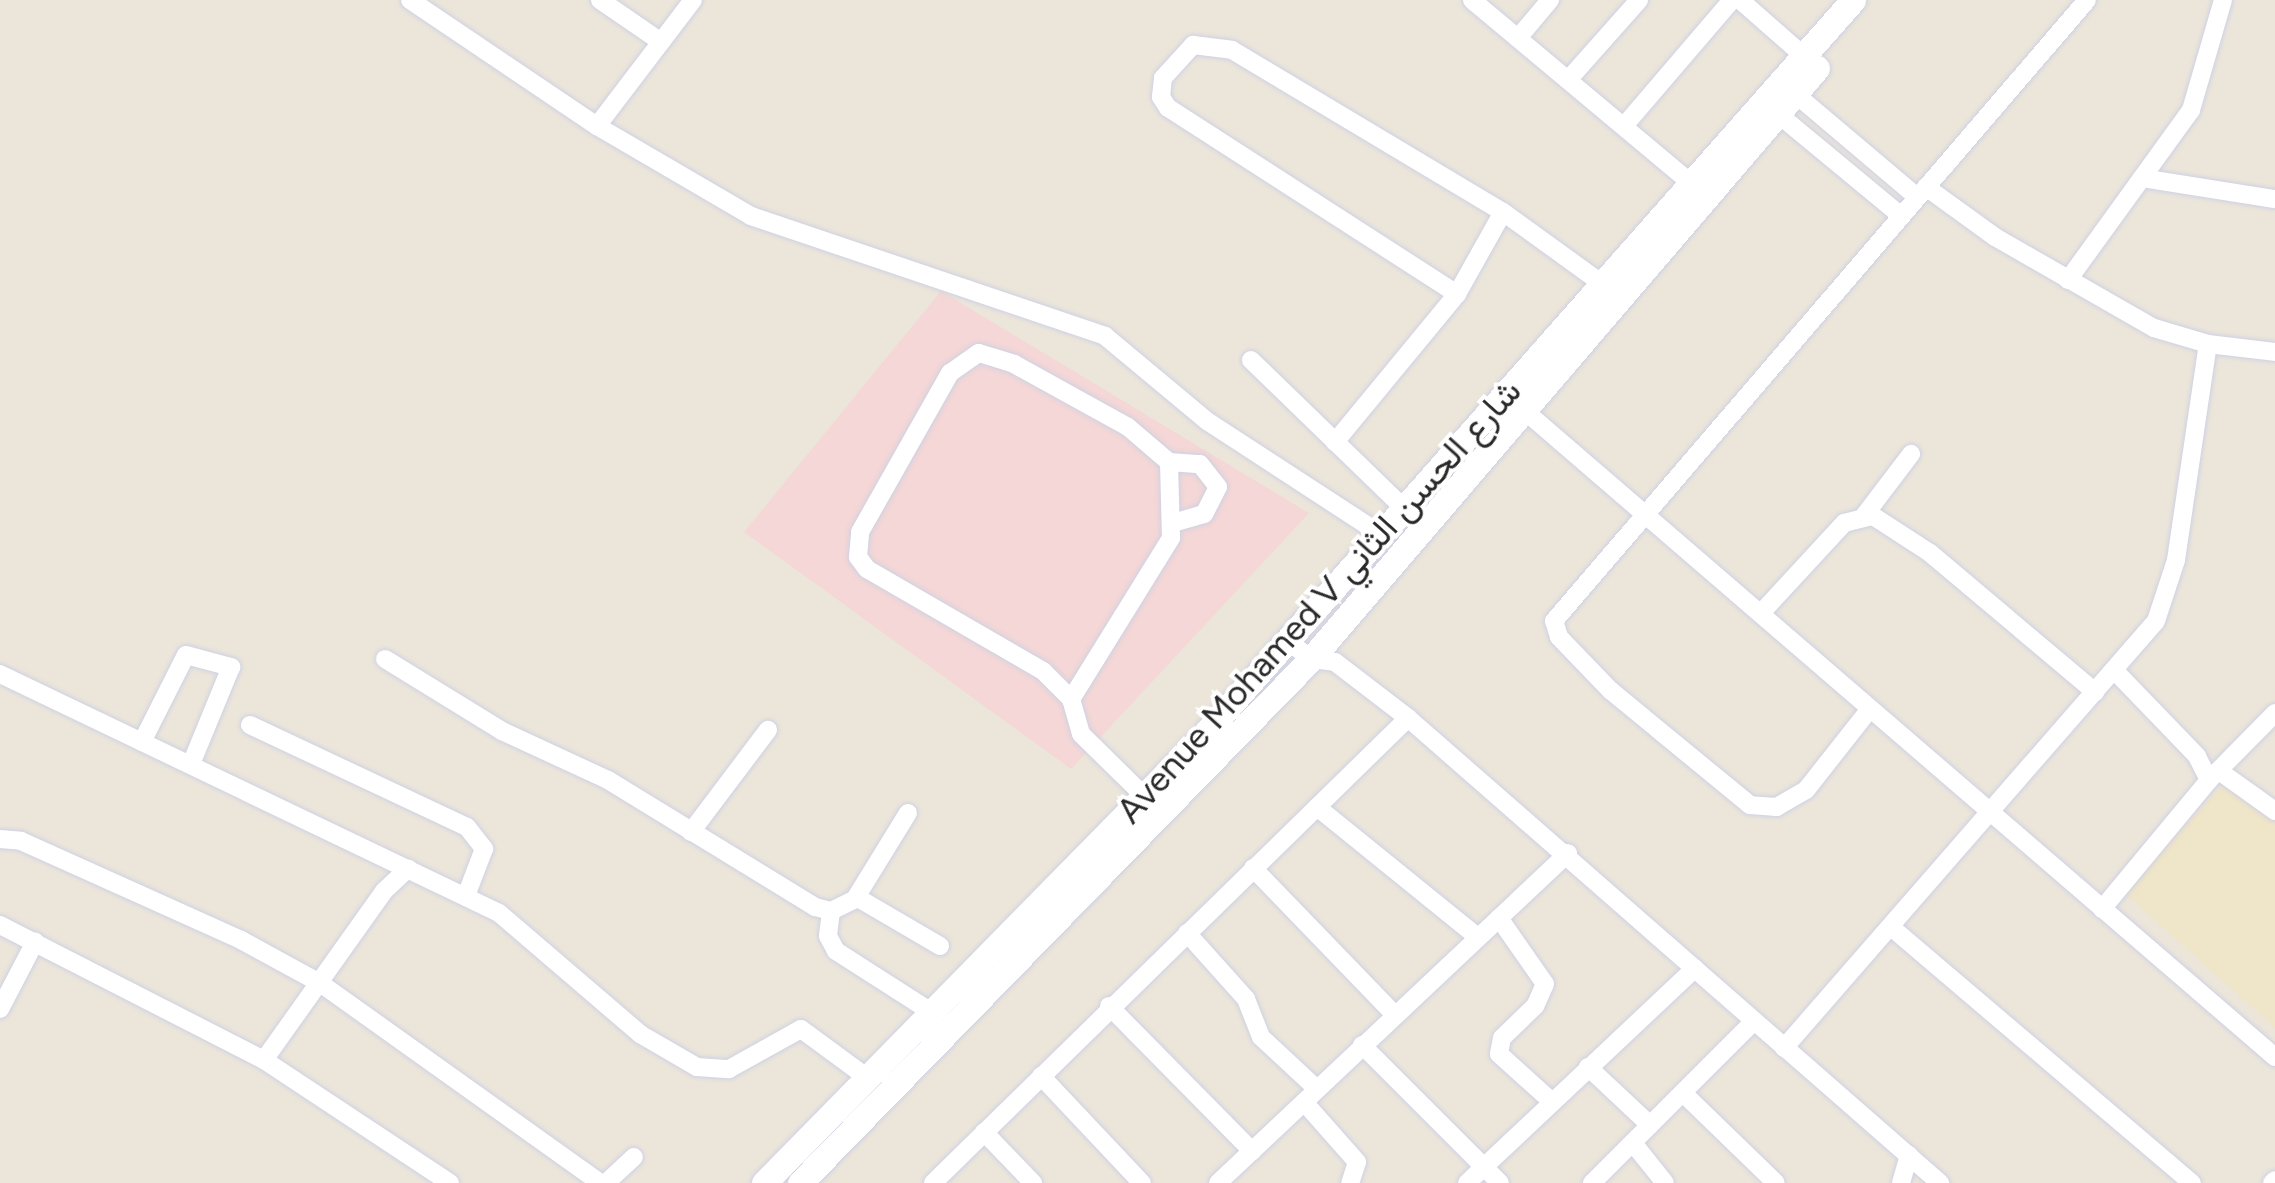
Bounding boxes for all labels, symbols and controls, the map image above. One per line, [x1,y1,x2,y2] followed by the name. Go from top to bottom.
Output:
[1108,370,1530,832] street label: Avenue Mohamed V شارع الحسن الثاني

